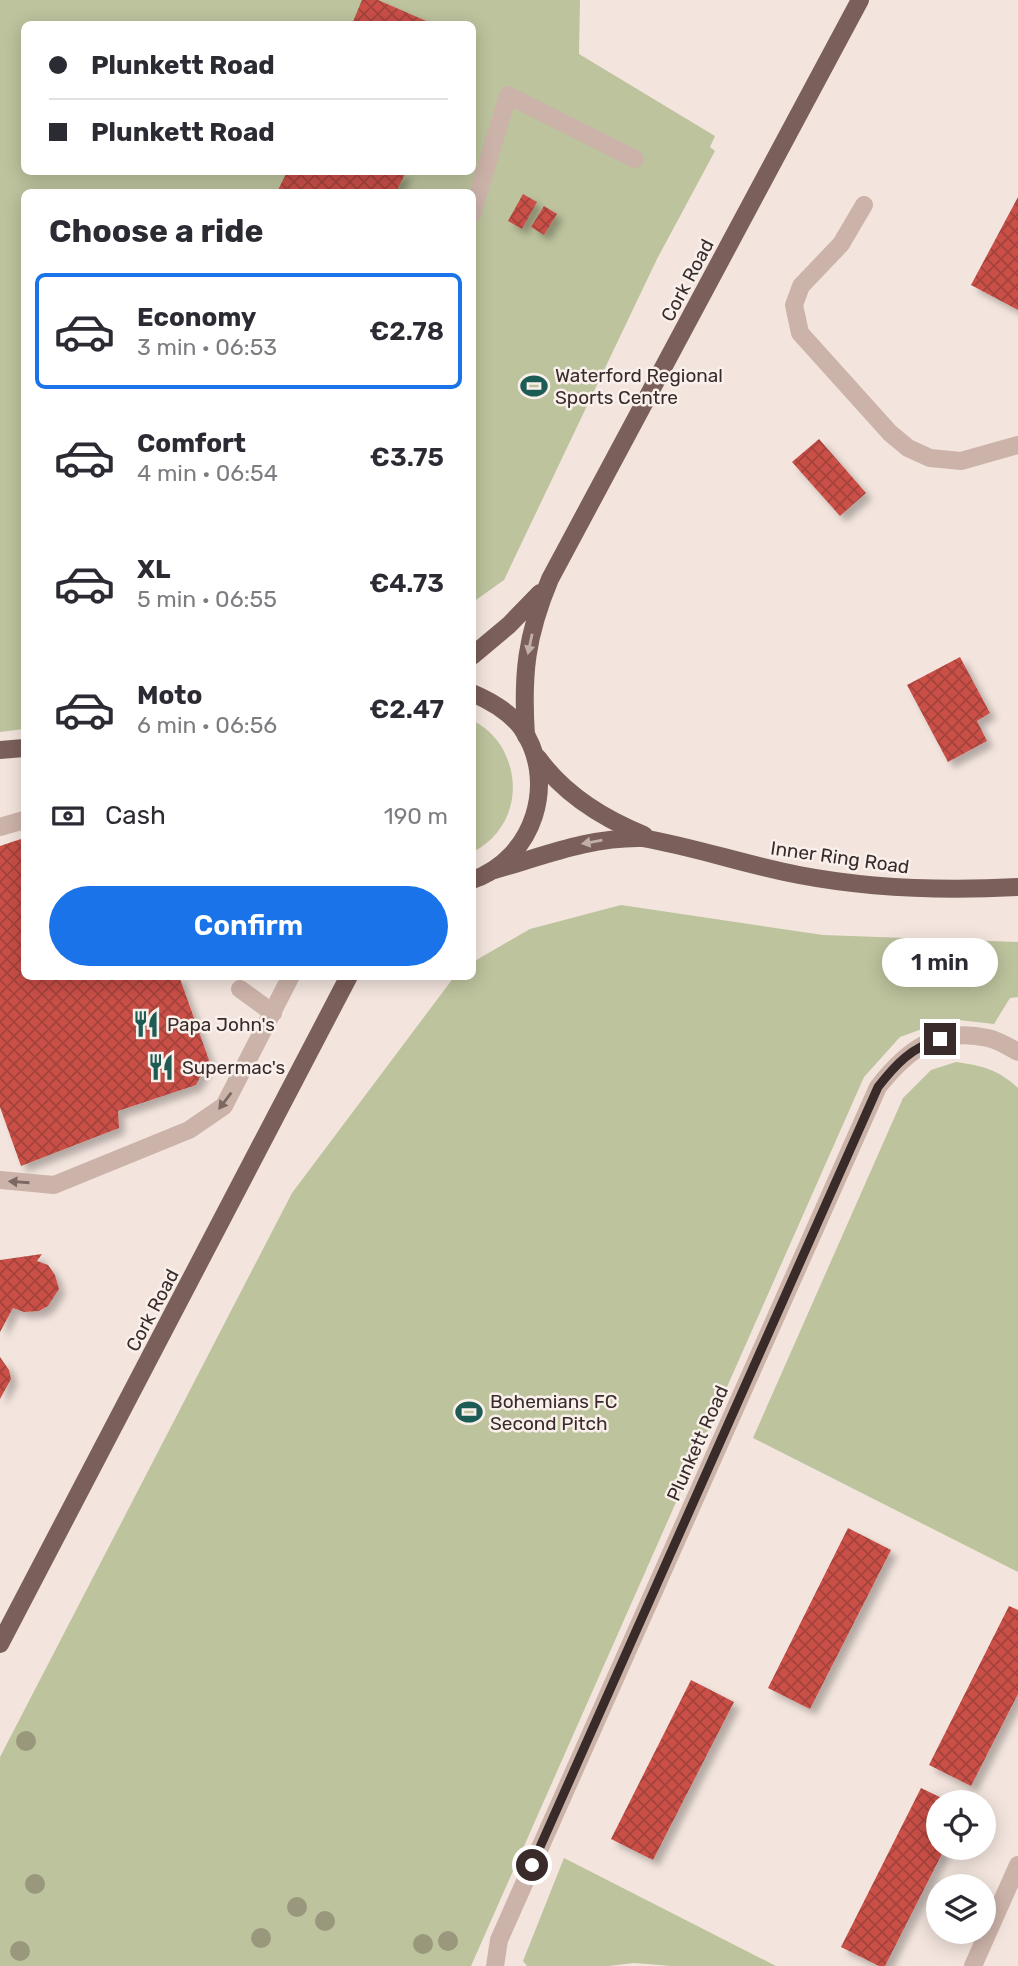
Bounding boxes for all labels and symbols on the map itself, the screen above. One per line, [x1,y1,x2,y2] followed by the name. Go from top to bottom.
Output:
[656,235,719,325] street label: Cork Road
[555,364,723,409] place label: Waterford Regional Sports Centre
[519,371,549,401] sports icon: Waterford Regional Sports Centre
[524,633,535,655] one-way arrow
[769,836,911,879] street label: Inner Ring Road
[581,837,603,848] one-way arrow
[882,937,998,986] callout: 1 min
[131,1009,161,1039] restaurant icon: Papa John's
[167,1013,275,1036] place label: Papa John's
[924,1023,956,1055] route end
[146,1052,176,1082] restaurant icon: Supermac's
[182,1056,285,1079] place label: Supermac's
[218,1092,232,1110] one-way arrow
[8,1176,30,1187] one-way arrow
[121,1265,184,1355] street label: Cork Road
[662,1382,733,1505] street label: Plunkett Road
[490,1390,617,1435] place label: Bohemians FC Second Pitch
[454,1397,484,1427] sports icon: Bohemians FC Second Pitch
[516,1849,548,1881] route start

